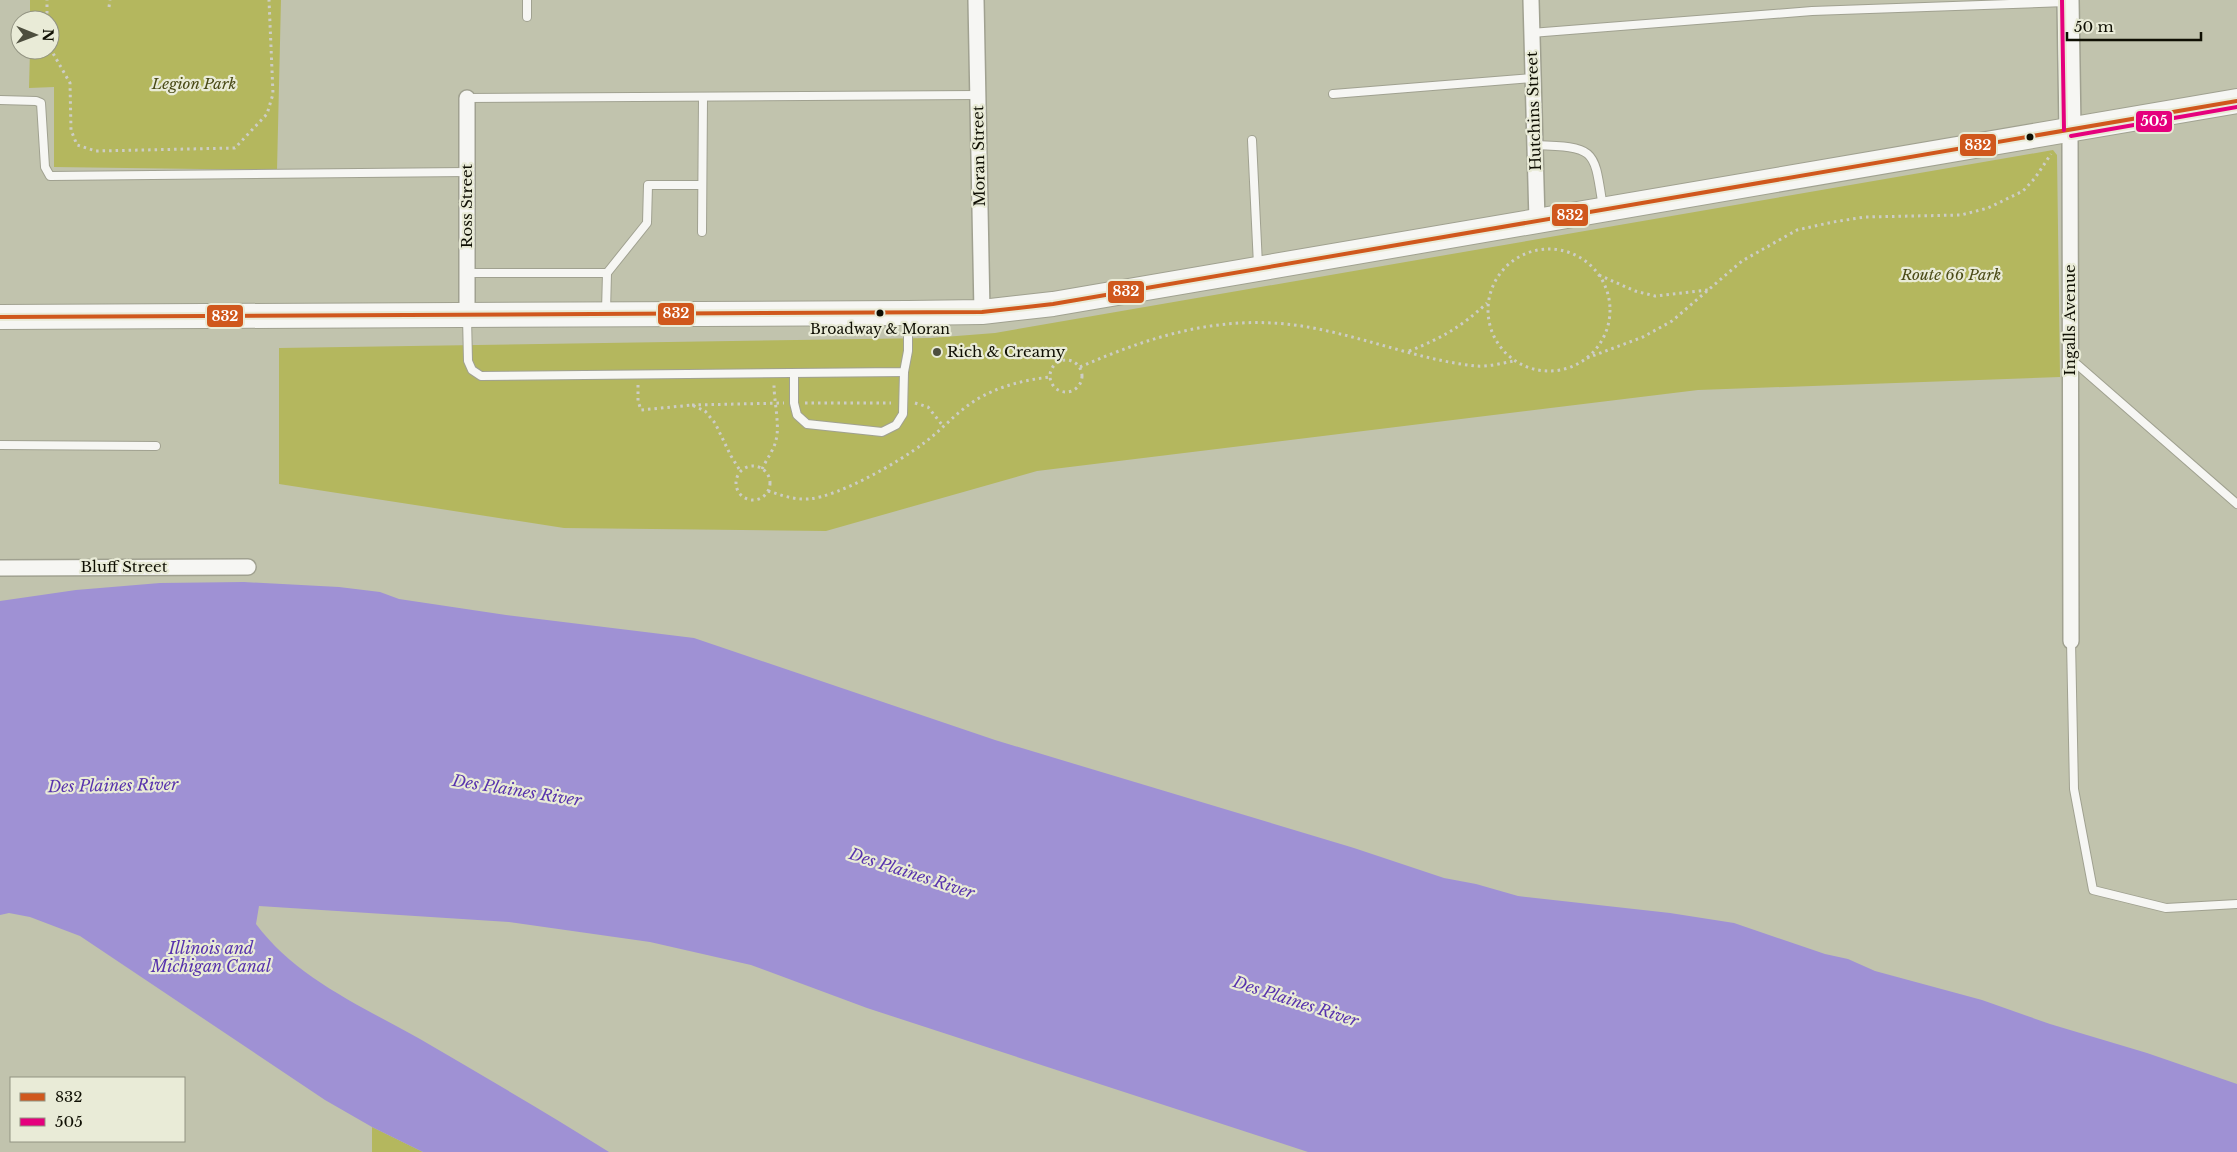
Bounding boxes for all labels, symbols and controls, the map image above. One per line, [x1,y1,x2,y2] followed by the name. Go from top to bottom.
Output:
[10,10,60,60] north arrow
[2067,10,2201,42] scale bar
[2074,17,2114,36] text: 50 m
[39,28,57,42] text: N
[1522,51,1545,171] street label: Hutchins Street
[151,74,236,93] park label: Legion Park
[968,105,989,207] street label: Moran Street
[2135,110,2173,133] line badge: 505
[2140,112,2168,130] text: 505
[2025,132,2035,142] unlabelled marker
[1959,133,1997,157] line badge: 832
[1965,136,1991,154] text: 832
[457,163,476,248] street label: Ross Street
[1551,203,1589,227] line badge: 832
[1557,206,1583,224] text: 832
[2060,264,2079,376] street label: Ingalls Avenue
[1900,265,2001,284] park label: Route 66 Park
[1107,280,1145,304] line badge: 832
[1113,282,1139,300] text: 832
[657,302,695,326] line badge: 832
[206,304,244,328] line badge: 832
[663,304,689,322] text: 832
[212,307,238,325] text: 832
[875,308,885,318] marker: Broadway & Moran
[810,320,950,338] place label: Broadway & Moran
[947,342,1066,361] place label: Rich & Creamy
[931,346,943,358] marker: Rich & Creamy
[81,557,168,576] street label: Bluff Street
[450,770,584,810] water label: Des Plaines River
[47,774,179,796] water label: Des Plaines River
[846,843,978,903] water label: Des Plaines River
[150,938,272,976] water label: Illinois and Michigan Canal
[1230,971,1362,1031] water label: Des Plaines River
[10,1077,185,1142] legend
[55,1087,83,1106] text: 832
[55,1112,83,1131] text: 505

